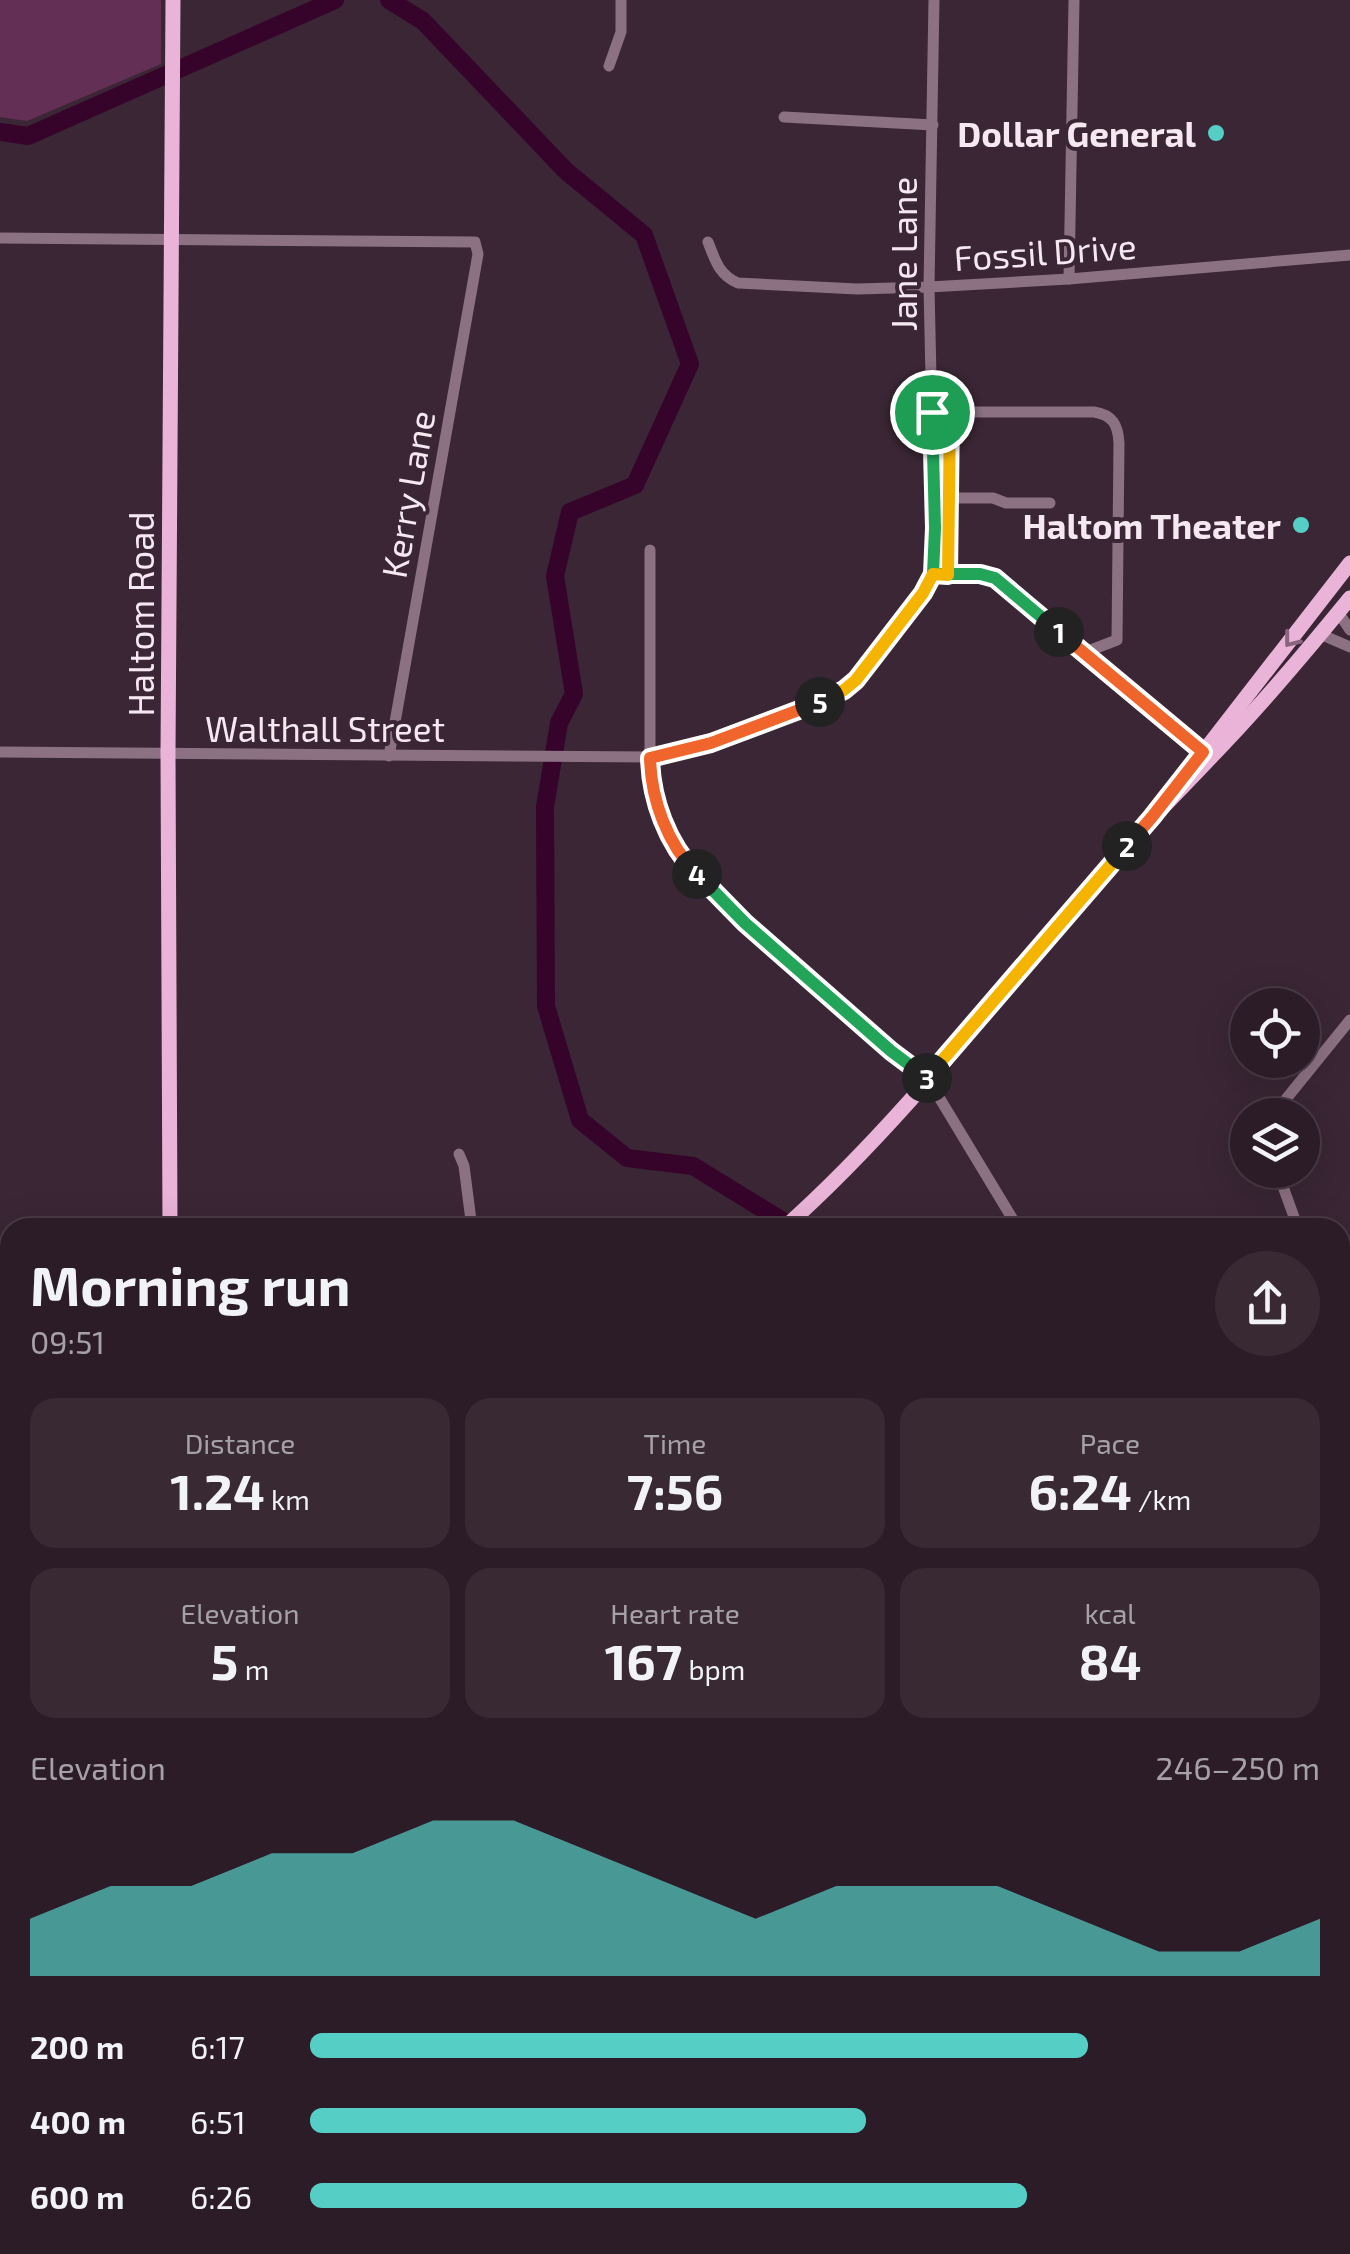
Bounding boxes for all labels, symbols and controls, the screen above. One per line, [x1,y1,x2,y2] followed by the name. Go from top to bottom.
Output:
[957,112,1197,154] place label: Dollar General
[1205,122,1227,144] marker: Dollar General
[882,177,924,331] street label: Jane Lane
[952,224,1138,278] street label: Fossil Drive
[890,370,975,455] pin
[905,385,960,440] icon: arrive
[372,407,442,581] street label: Kerry Lane
[1022,504,1281,546] place label: Haltom Theater
[119,511,161,717] street label: Haltom Road
[1290,514,1312,536] marker: Haltom Theater
[1034,607,1084,657] pin: 1
[1053,615,1065,649] text: 1
[1285,629,1303,647] one-way arrow
[795,677,845,727] pin: 5
[812,685,828,719] text: 5
[205,707,445,749] street label: Walthall Street
[1102,821,1152,871] pin: 2
[1119,829,1135,863] text: 2
[672,849,722,899] pin: 4
[688,857,706,891] text: 4
[1230,988,1320,1188] map controls
[1230,988,1320,1078] button: locate
[902,1053,952,1103] pin: 3
[919,1061,935,1095] text: 3
[1230,1098,1320,1188] button: layers
[30,1251,351,1317] text: Morning run
[1215,1251,1320,1356] button: share
[30,1322,105,1360] text: 09:51
[185,1426,295,1460] text: Distance
[644,1426,706,1460] text: Time
[1080,1426,1140,1460] text: Pace
[170,1460,265,1520] text: 1.24
[627,1460,723,1520] text: 7:56
[1029,1460,1132,1520] text: 6:24
[265,1482,310,1516] text: km
[1132,1482,1191,1516] text: /km
[181,1596,299,1630] text: Elevation
[610,1596,740,1630] text: Heart rate
[1084,1596,1136,1630] text: kcal
[211,1630,238,1690] text: 5
[605,1630,682,1690] text: 167
[1079,1630,1142,1690] text: 84
[238,1652,269,1686] text: m
[682,1652,745,1686] text: bpm
[30,1748,166,1786] text: Elevation
[1155,1748,1320,1786] text: 246–250 m
[30,2027,124,2065] text: 200 m
[190,2027,245,2065] text: 6:17
[30,2102,126,2140] text: 400 m
[190,2102,246,2140] text: 6:51
[30,2177,124,2215] text: 600 m
[190,2177,252,2215] text: 6:26

